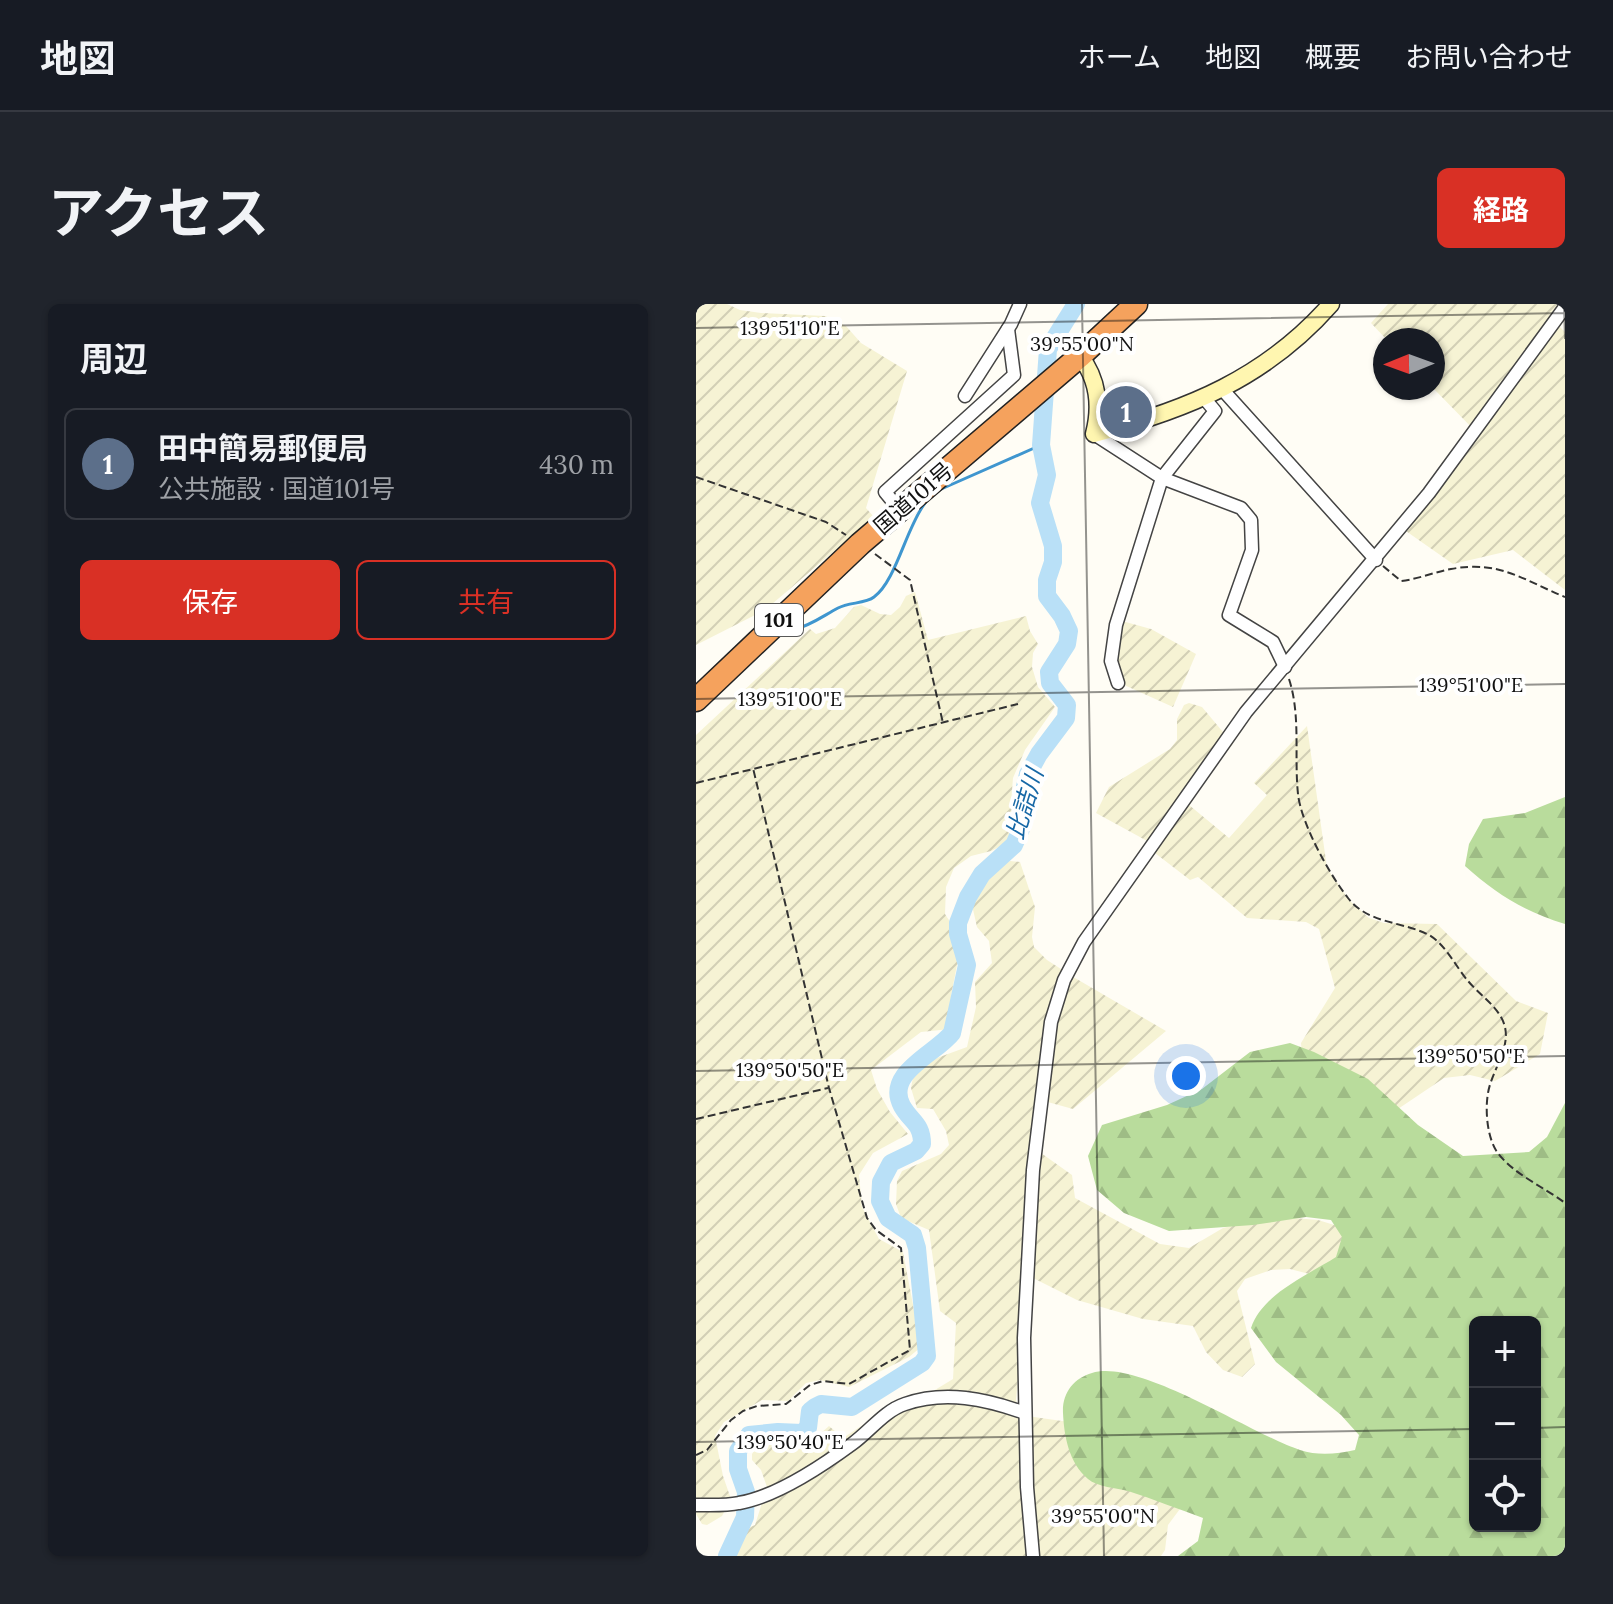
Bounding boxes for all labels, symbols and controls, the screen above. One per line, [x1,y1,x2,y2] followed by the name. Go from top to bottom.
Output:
[40,34,116,82] text: 地図
[1078,39,1161,75] text: ホーム
[1205,39,1261,75] text: 地図
[1305,39,1361,75] text: 概要
[1405,39,1573,75] text: お問い合わせ
[1437,168,1565,248] button: 経路
[48,177,269,248] text: アクセス
[740,315,840,340] text: 139°51'10"E
[1373,328,1445,400] north arrow
[1030,331,1134,356] text: 39°55'00"N
[80,337,148,380] text: 周辺
[1100,382,1152,442] pin: 1
[158,429,368,467] text: 田中簡易郵便局
[103,448,113,481] text: 1
[539,448,614,481] text: 430 m
[868,456,958,540] street label: 国道101号
[158,472,395,505] text: 公共施設 · 国道101号
[80,560,340,640] button: 保存
[356,560,616,640] button: 共有
[755,604,803,636] road number: 101
[1419,672,1523,697] text: 139°51'00"E
[738,686,842,711] text: 139°51'00"E
[999,762,1051,843] water label: 比詰川
[1417,1043,1525,1068] text: 139°50'50"E
[1166,1056,1206,1096] your location
[736,1057,844,1082] text: 139°50'50"E
[1469,1316,1541,1532] map controls
[1469,1316,1541,1388] button: +
[1469,1388,1541,1460] button: −
[736,1429,844,1454] text: 139°50'40"E
[1469,1460,1541,1532] button: locate
[1051,1503,1155,1528] text: 39°55'00"N

